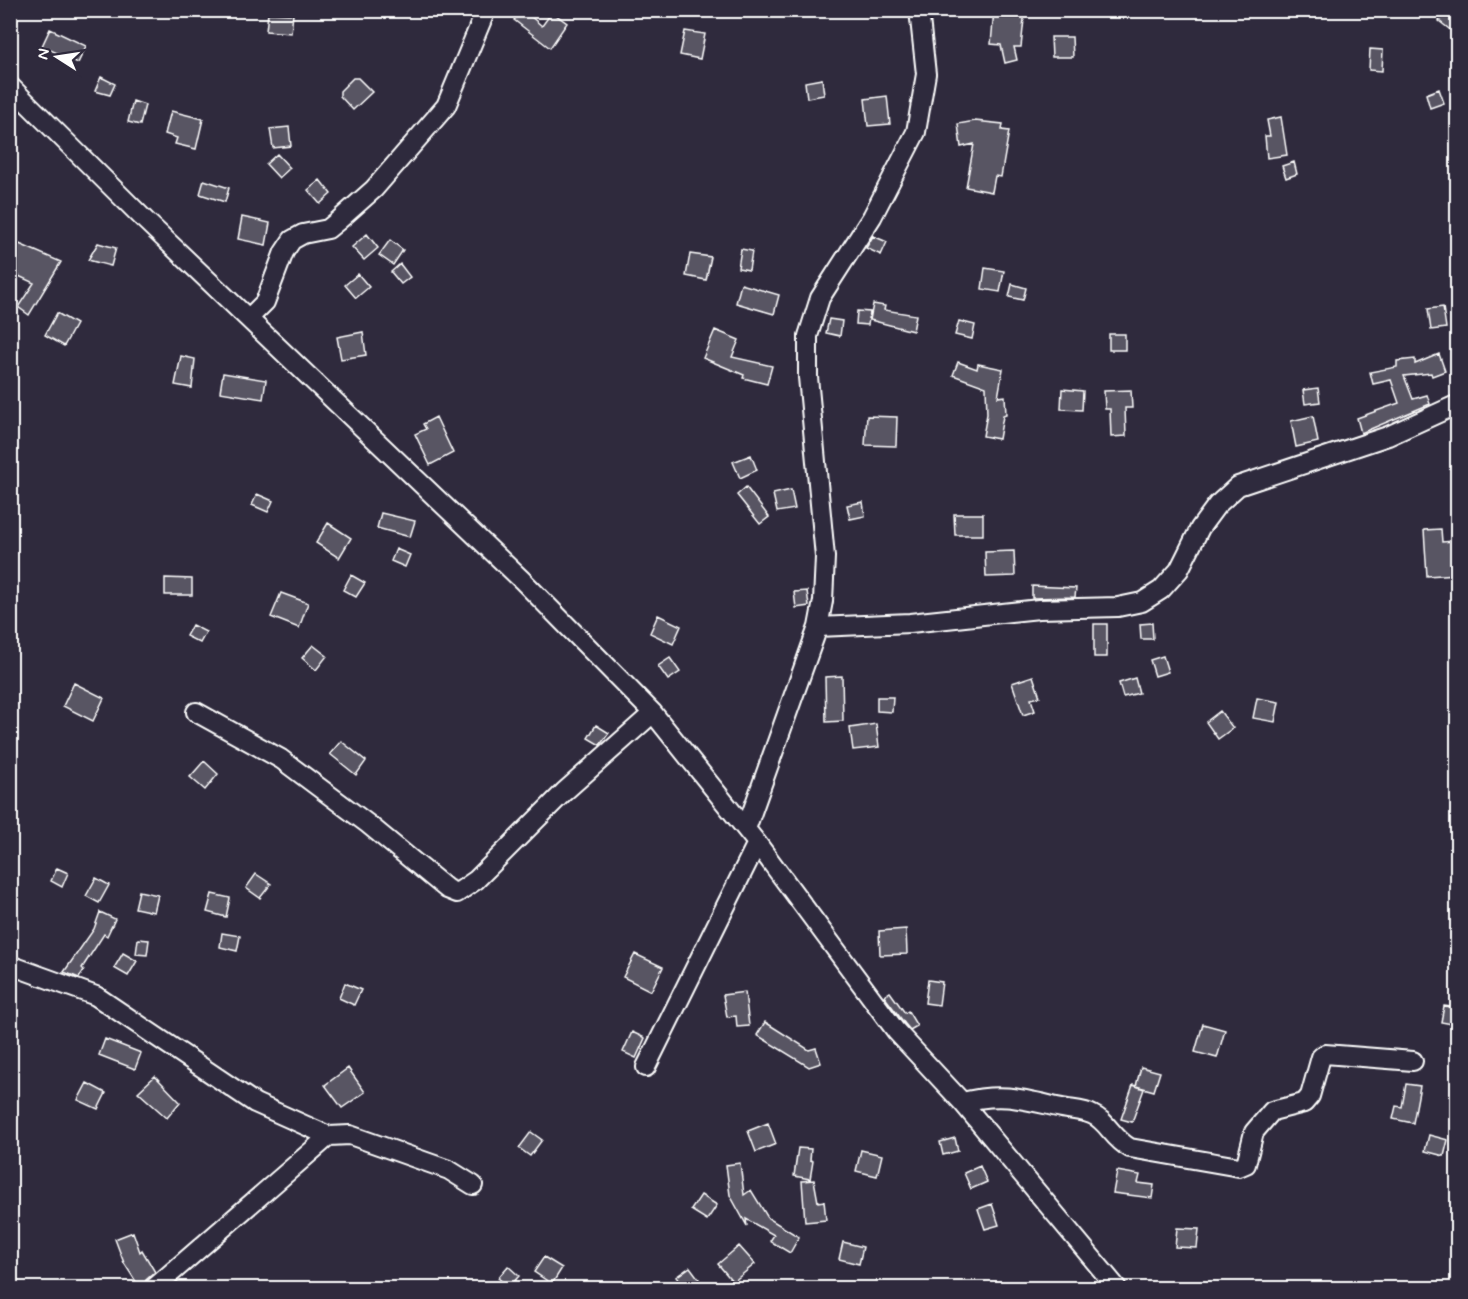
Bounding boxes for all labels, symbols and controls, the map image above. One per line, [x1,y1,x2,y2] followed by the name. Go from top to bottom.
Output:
[27,27,87,87] north arrow
[32,47,55,62] text: N

